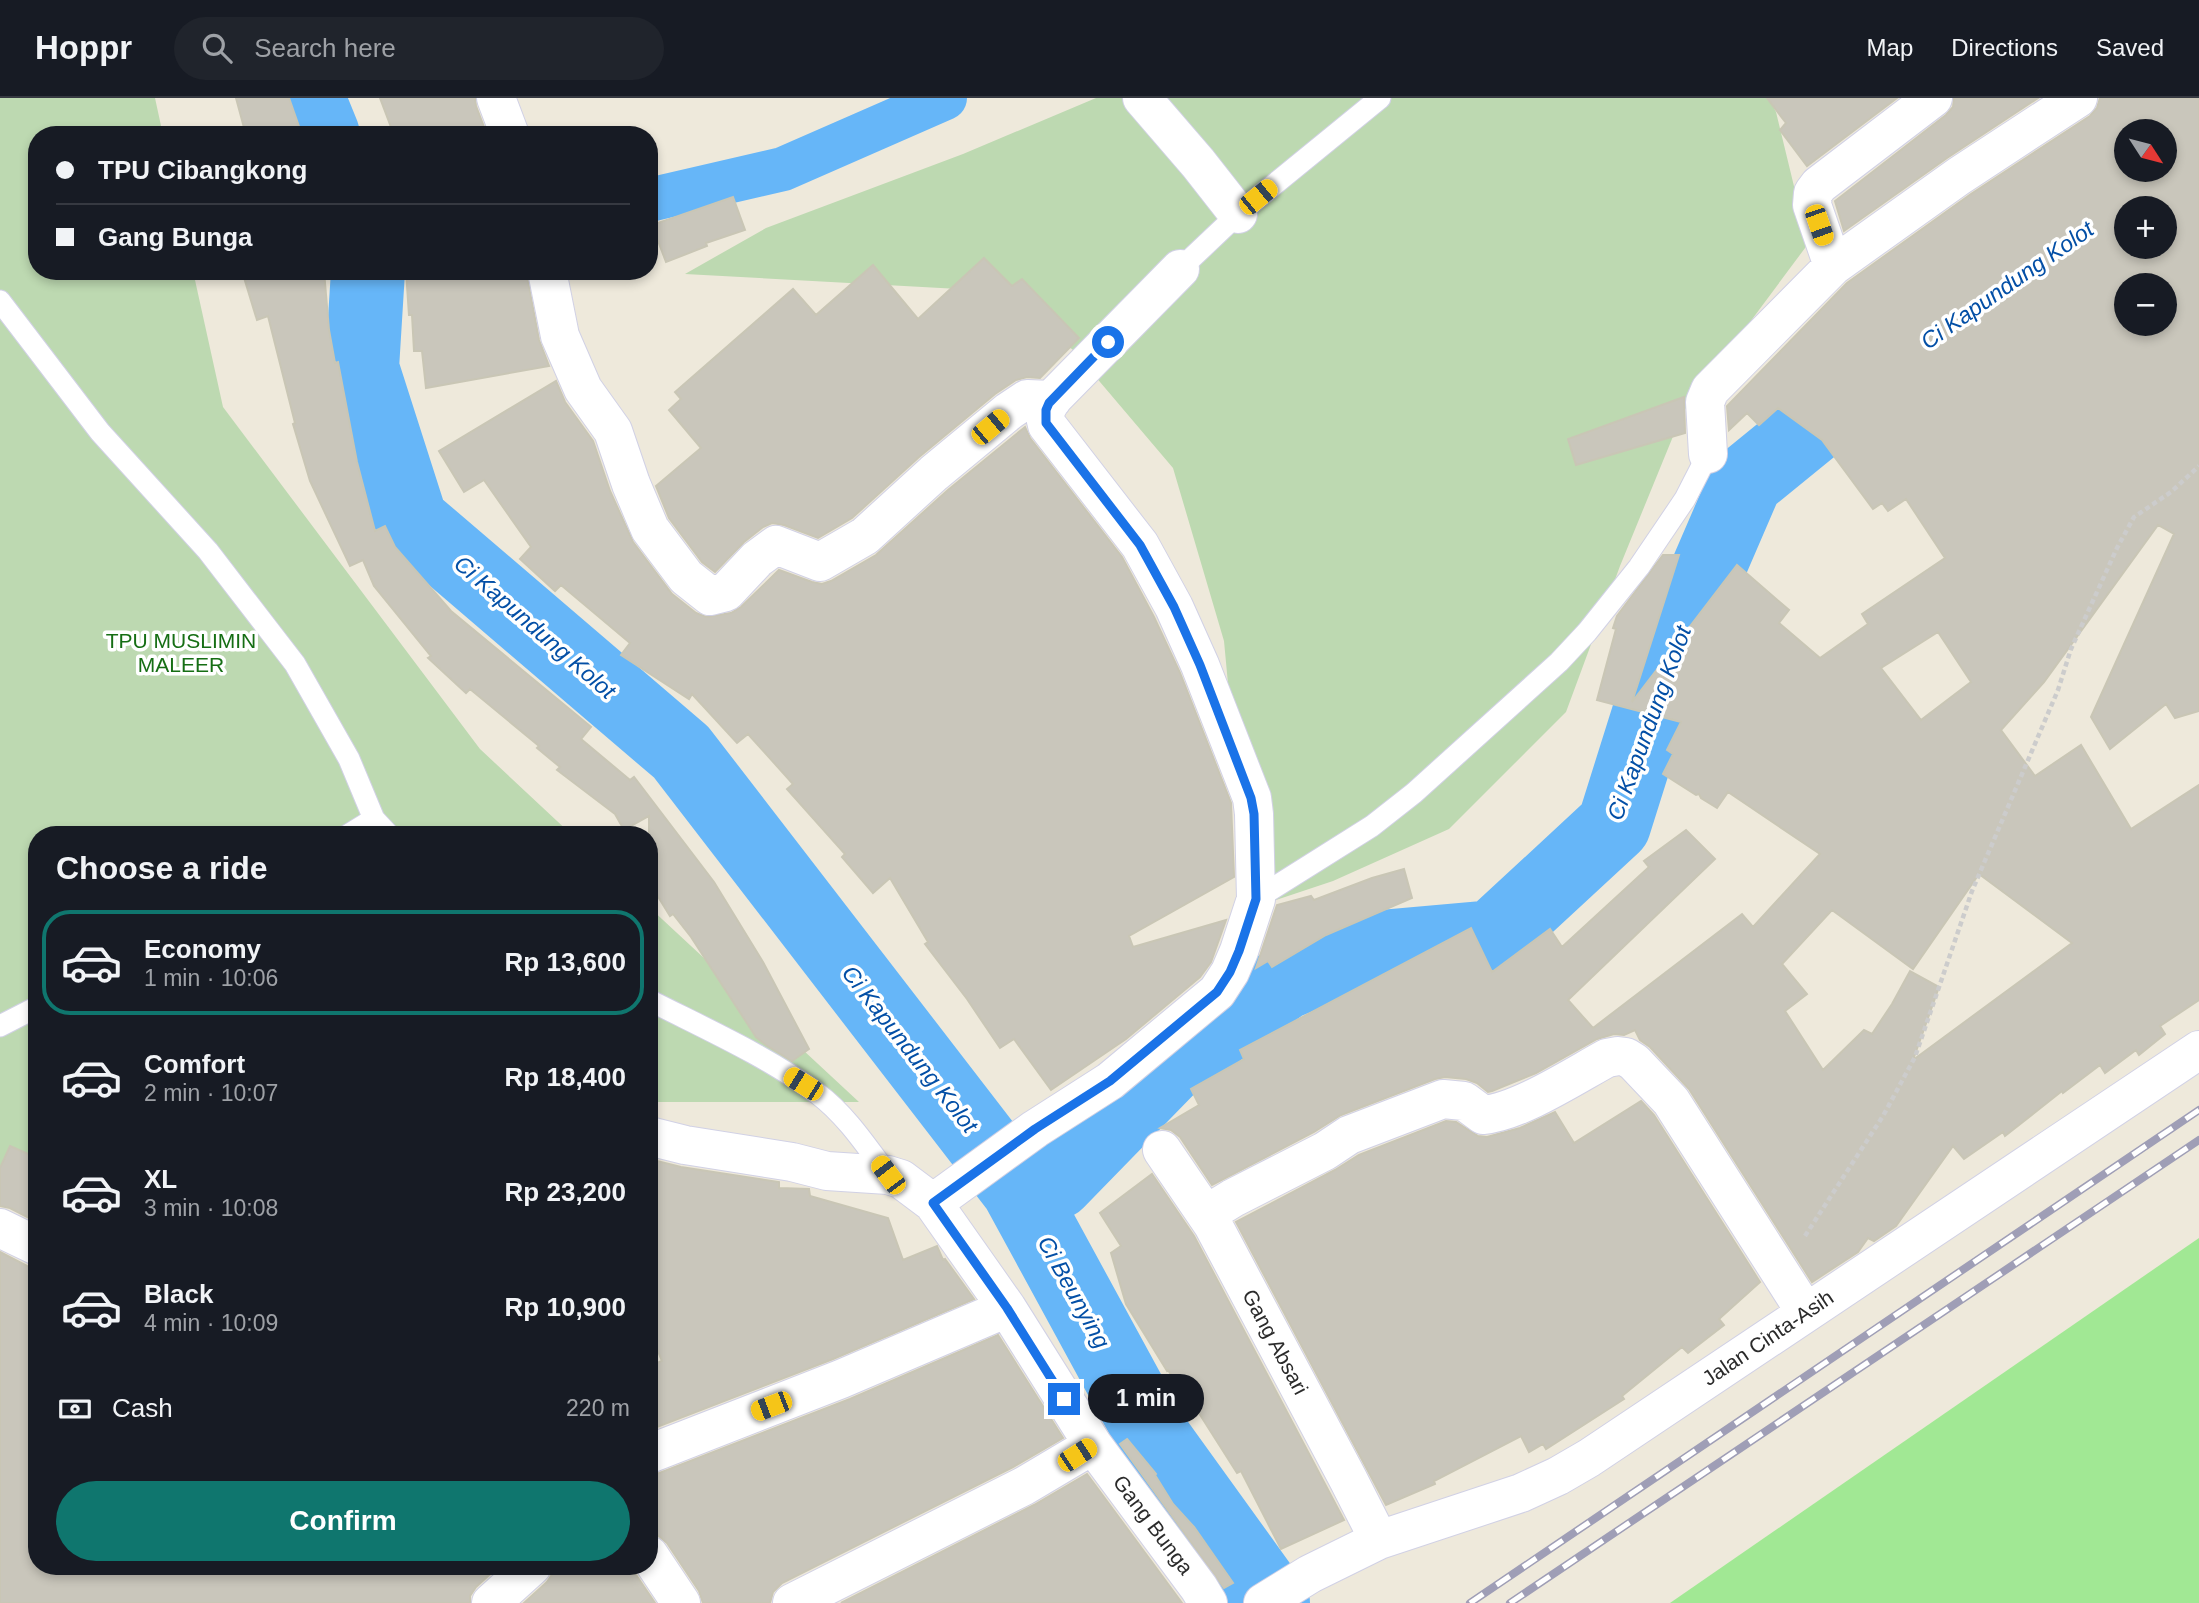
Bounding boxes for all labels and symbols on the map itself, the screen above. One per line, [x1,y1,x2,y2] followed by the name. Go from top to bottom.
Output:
[2114,119,2177,182] north arrow
[1236,176,1281,218] car
[1803,202,1836,248] car
[1916,215,2100,354] water label: Ci Kapundung Kolot
[1092,326,1124,358] route start
[968,405,1013,449] car
[449,550,622,705] water label: Ci Kapundung Kolot
[1602,621,1697,824] water label: Ci Kapundung Kolot
[106,629,256,676] park label: TPU MUSLIMIN MALEER
[837,960,984,1139] water label: Ci Kapundung Kolot
[780,1064,827,1104] car
[867,1152,910,1198] car
[1033,1231,1116,1353] water label: Ci Beunying
[1238,1285,1313,1398] street label: Gang Absari
[1698,1285,1838,1390] street label: Jalan Cinta-Asih
[1088,1374,1204,1424] callout: 1 min
[1048,1383,1080,1415] route end
[748,1389,795,1423] car
[1054,1435,1101,1475] car
[1109,1471,1198,1579] street label: Gang Bunga

